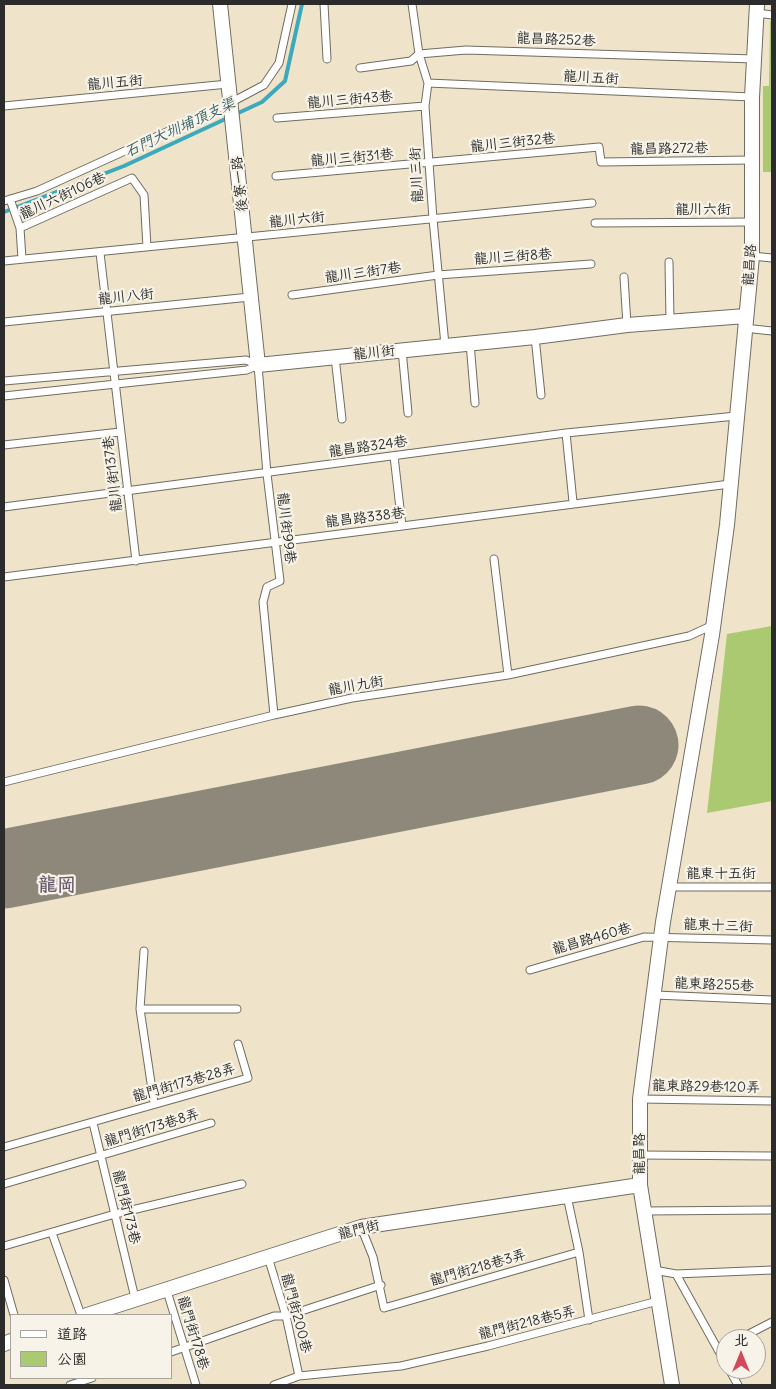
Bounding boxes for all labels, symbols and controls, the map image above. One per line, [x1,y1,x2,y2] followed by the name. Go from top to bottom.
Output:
[516,30,596,50] street label: 龍昌路252巷
[563,68,619,88] street label: 龍川五街
[86,72,144,94] street label: 龍川五街
[306,88,394,112] street label: 龍川三街43巷
[122,94,238,162] water label: 石門大圳埔頂支渠
[470,130,556,156] street label: 龍川三街32巷
[630,140,708,158] street label: 龍昌路272巷
[310,146,394,170] street label: 龍川三街31巷
[407,147,427,203] street label: 龍川三街
[229,155,251,213] street label: 後寮一路
[17,169,109,223] street label: 龍川六街106巷
[675,202,731,218] street label: 龍川六街
[268,209,326,231] street label: 龍川六街
[740,243,760,287] street label: 龍昌路
[473,246,553,268] street label: 龍川三街8巷
[324,259,402,287] street label: 龍川三街7巷
[97,286,155,308] street label: 龍川八街
[352,342,396,364] street label: 龍川街
[327,433,409,461] street label: 龍昌路324巷
[100,435,126,513] street label: 龍川街137巷
[273,491,299,565] street label: 龍川街99巷
[324,505,406,531] street label: 龍昌路338巷
[327,673,385,699] street label: 龍川九街
[686,866,756,882] street label: 龍東十五街
[38,875,76,897] district label: 龍岡
[683,916,753,936] street label: 龍東十三街
[551,920,633,958] street label: 龍昌路460巷
[674,975,754,995] street label: 龍東路255巷
[131,1060,237,1106] street label: 龍門街173巷28弄
[652,1078,760,1096] street label: 龍東路29巷120弄
[102,1106,202,1150] street label: 龍門街173巷8弄
[632,1133,648,1175] street label: 龍昌路
[109,1168,143,1246] street label: 龍門街173巷
[337,1217,381,1243] street label: 龍門街
[428,1246,528,1290] street label: 龍門街218巷3弄
[277,1271,315,1355] street label: 龍門街200巷
[174,1294,212,1372] street label: 龍門街178巷
[477,1303,577,1343] street label: 龍門街218巷5弄
[10,1314,172,1379] legend
[57,1324,87,1343] text: 道路
[716,1329,766,1379] north arrow
[734,1331,748,1349] text: 北
[57,1349,87,1368] text: 公園

